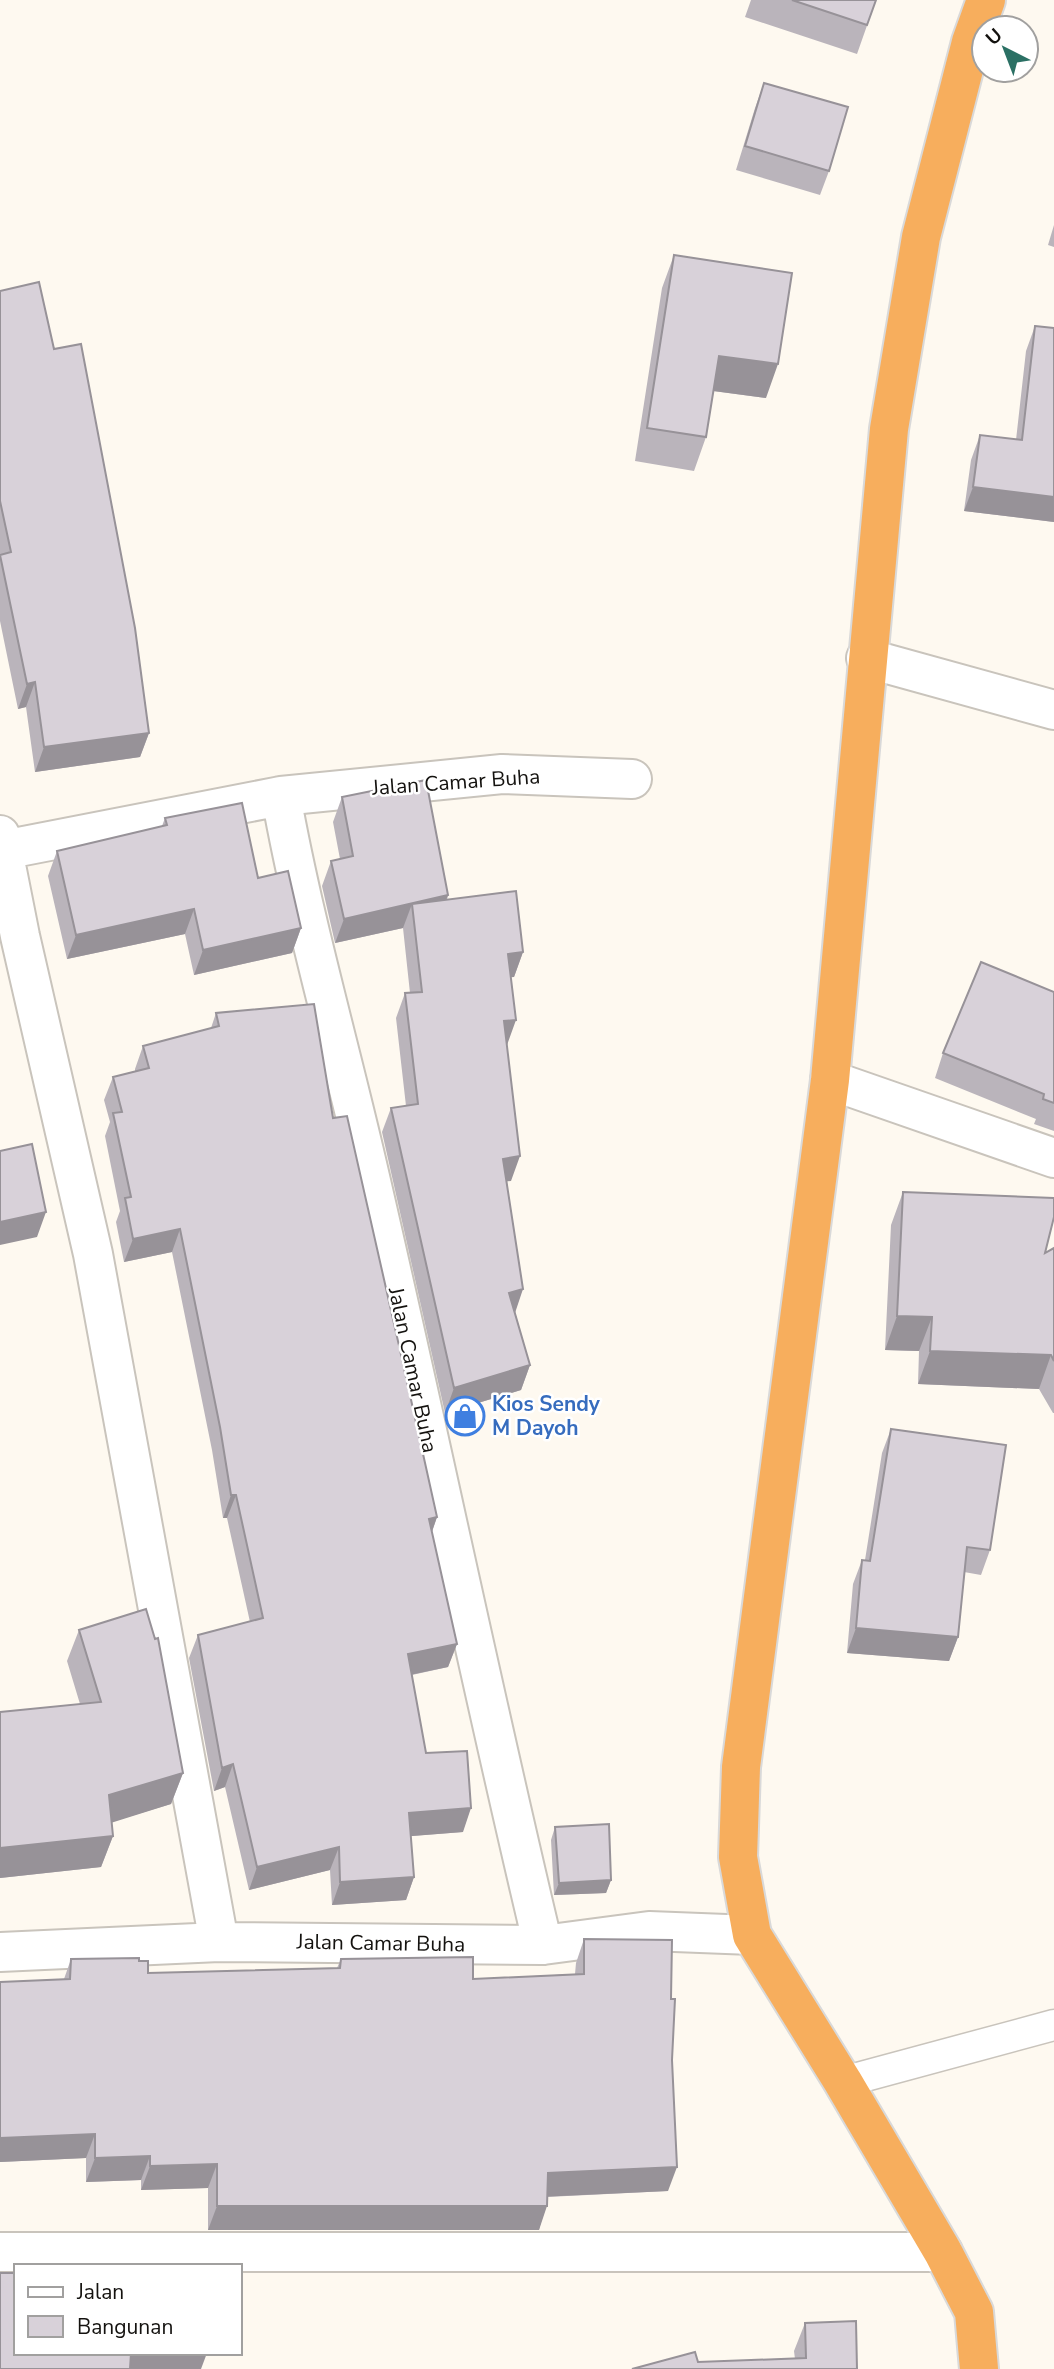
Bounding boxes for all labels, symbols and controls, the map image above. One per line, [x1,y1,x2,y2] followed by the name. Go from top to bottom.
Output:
[970,14,1040,84] north arrow
[980,23,1008,51] text: U
[370,762,541,802] street label: Jalan Camar Buha
[382,1284,444,1455] street label: Jalan Camar Buha
[492,1390,601,1442] place label: Kios Sendy M Dayoh
[444,1395,486,1437] shop icon: Kios Sendy M Dayoh
[295,1928,466,1958] street label: Jalan Camar Buha
[14,2264,242,2355] legend
[76,2278,124,2306] text: Jalan
[77,2313,173,2341] text: Bangunan

